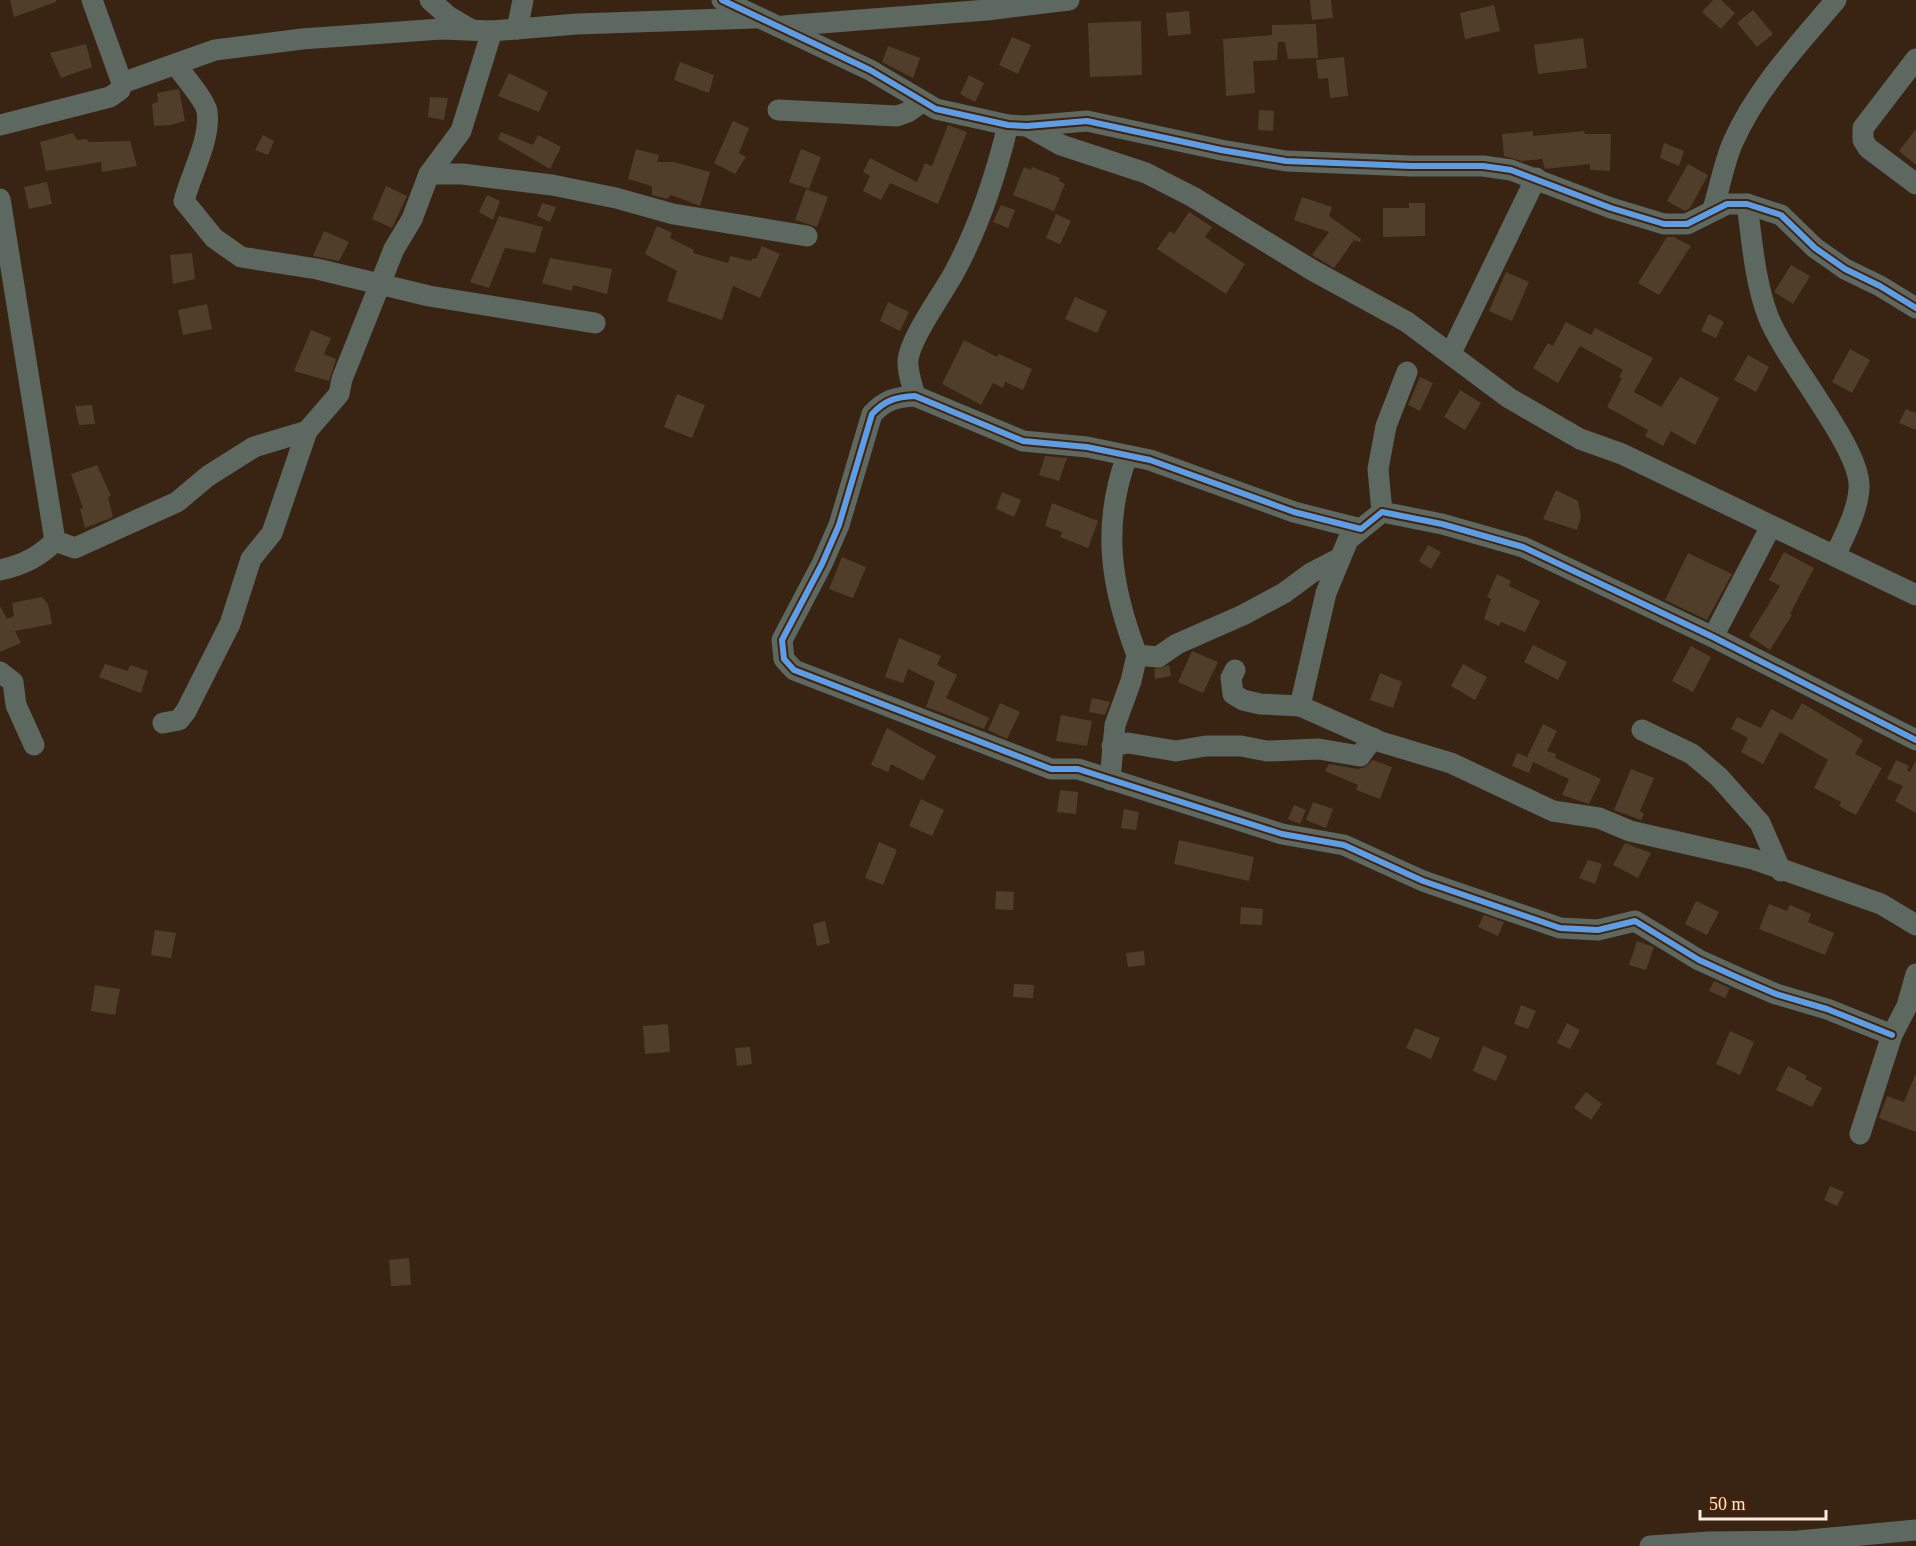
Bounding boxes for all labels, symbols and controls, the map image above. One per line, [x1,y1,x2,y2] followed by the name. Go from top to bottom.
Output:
[1700,1483,1826,1521] scale bar
[1709,1494,1746,1514] text: 50 m

